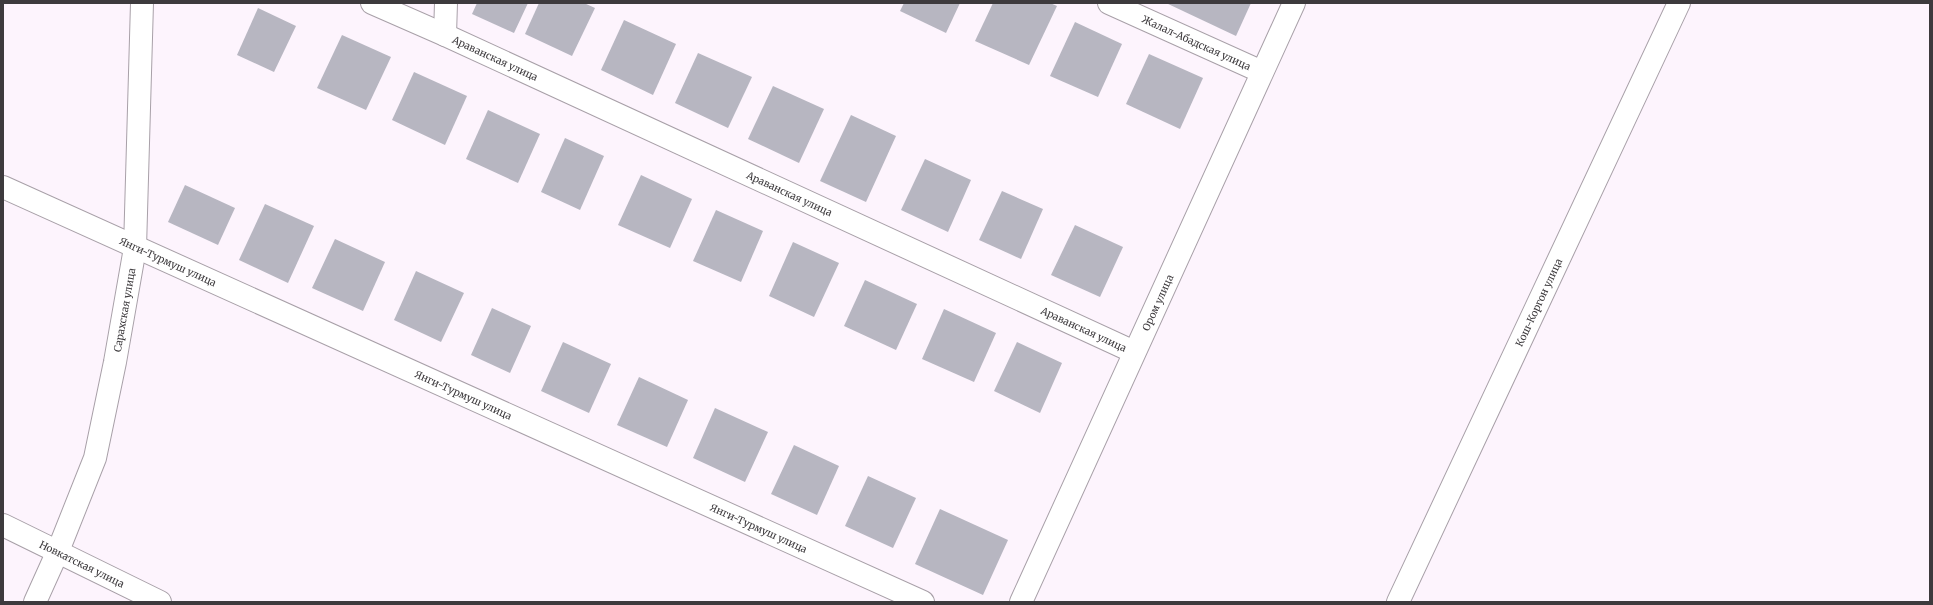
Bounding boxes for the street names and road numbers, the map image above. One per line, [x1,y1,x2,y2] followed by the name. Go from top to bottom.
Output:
[1140,13,1253,73] street label: Жалал-Абадская улица
[449,33,540,84] street label: Араванская улица
[744,168,835,220] street label: Араванская улица
[117,234,219,290] street label: Янги-Турмуш улица
[1513,256,1566,349] street label: Кош-Коргон улица
[111,266,139,353] street label: Сарахская улица
[1139,272,1177,333] street label: Ором улица
[1038,304,1129,355] street label: Араванская улица
[413,368,514,423] street label: Янги-Турмуш улица
[708,501,810,556] street label: Янги-Турмуш улица
[37,538,127,591] street label: Новкатская улица

